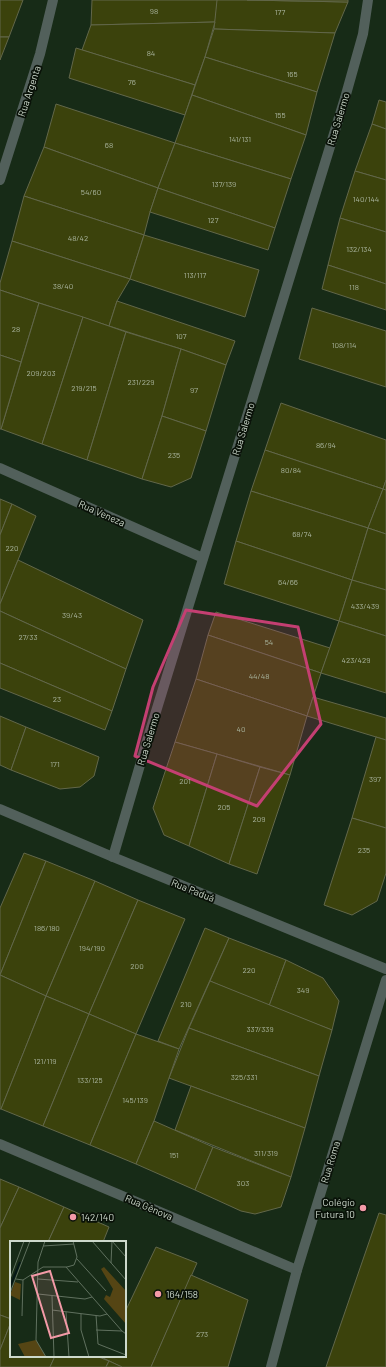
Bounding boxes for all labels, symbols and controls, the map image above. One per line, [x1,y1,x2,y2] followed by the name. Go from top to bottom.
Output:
[150,6,158,16] house number: 98
[275,7,285,17] house number: 177
[147,48,155,58] house number: 84
[15,64,43,118] street label: Rua Argenta
[286,69,298,79] house number: 165
[128,77,136,87] house number: 76
[324,91,352,147] street label: Rua Salermo
[274,110,286,120] house number: 155
[229,134,251,144] house number: 141/131
[105,140,113,150] house number: 68
[212,179,236,189] house number: 137/139
[81,187,101,197] house number: 54/60
[353,194,379,204] house number: 140/144
[208,215,219,225] house number: 127
[68,233,88,243] house number: 48/42
[346,244,372,254] house number: 132/134
[184,270,206,280] house number: 113/117
[53,281,73,291] house number: 38/40
[349,282,359,292] house number: 118
[12,324,20,334] house number: 28
[175,331,187,341] house number: 107
[332,340,356,350] house number: 108/114
[26,368,56,378] house number: 209/203
[127,377,155,387] house number: 231/229
[71,383,97,393] house number: 219/215
[190,385,198,395] house number: 97
[229,401,257,457] street label: Rua Salermo
[316,440,336,450] house number: 86/94
[168,450,180,460] house number: 235
[281,465,301,475] house number: 80/84
[77,497,127,529] street label: Rua Veneza
[292,529,312,539] house number: 68/74
[5,543,19,553] house number: 220
[278,577,298,587] house number: 64/66
[351,601,379,611] house number: 433/439
[62,610,82,620] house number: 39/43
[18,632,38,642] house number: 27/33
[265,637,273,647] house number: 54
[342,655,370,665] house number: 423/429
[249,671,269,681] house number: 44/48
[53,694,61,704] house number: 23
[134,711,162,767] street label: Rua Salermo
[237,724,245,734] house number: 40
[50,759,60,769] house number: 171
[369,774,381,784] house number: 397
[179,776,191,786] house number: 201
[218,802,230,812] house number: 205
[253,814,265,824] house number: 209
[358,845,370,855] house number: 235
[170,876,216,904] street label: Rua Paduá
[34,923,60,933] house number: 186/180
[79,943,105,953] house number: 194/190
[130,961,144,971] house number: 200
[242,965,256,975] house number: 220
[297,985,309,995] house number: 349
[180,999,192,1009] house number: 210
[246,1024,274,1034] house number: 337/339
[34,1056,56,1066] house number: 121/119
[231,1072,258,1082] house number: 325/331
[77,1075,103,1085] house number: 133/125
[122,1095,148,1105] house number: 145/139
[318,1139,342,1185] street label: Rua Roma
[254,1148,278,1158] house number: 311/319
[169,1150,179,1160] house number: 151
[237,1178,249,1188] house number: 303
[123,1192,175,1222] street label: Rua Gênova
[315,1196,355,1220] place label: Colégio Futura 10
[358,1203,368,1213] marker: Colégio Futura 10
[81,1211,114,1223] place label: 142/140
[68,1212,78,1222] marker: 142/140
[10,1241,126,1357] inset map
[166,1288,198,1300] place label: 164/158
[153,1289,163,1299] marker: 164/158
[196,1329,208,1339] house number: 273

